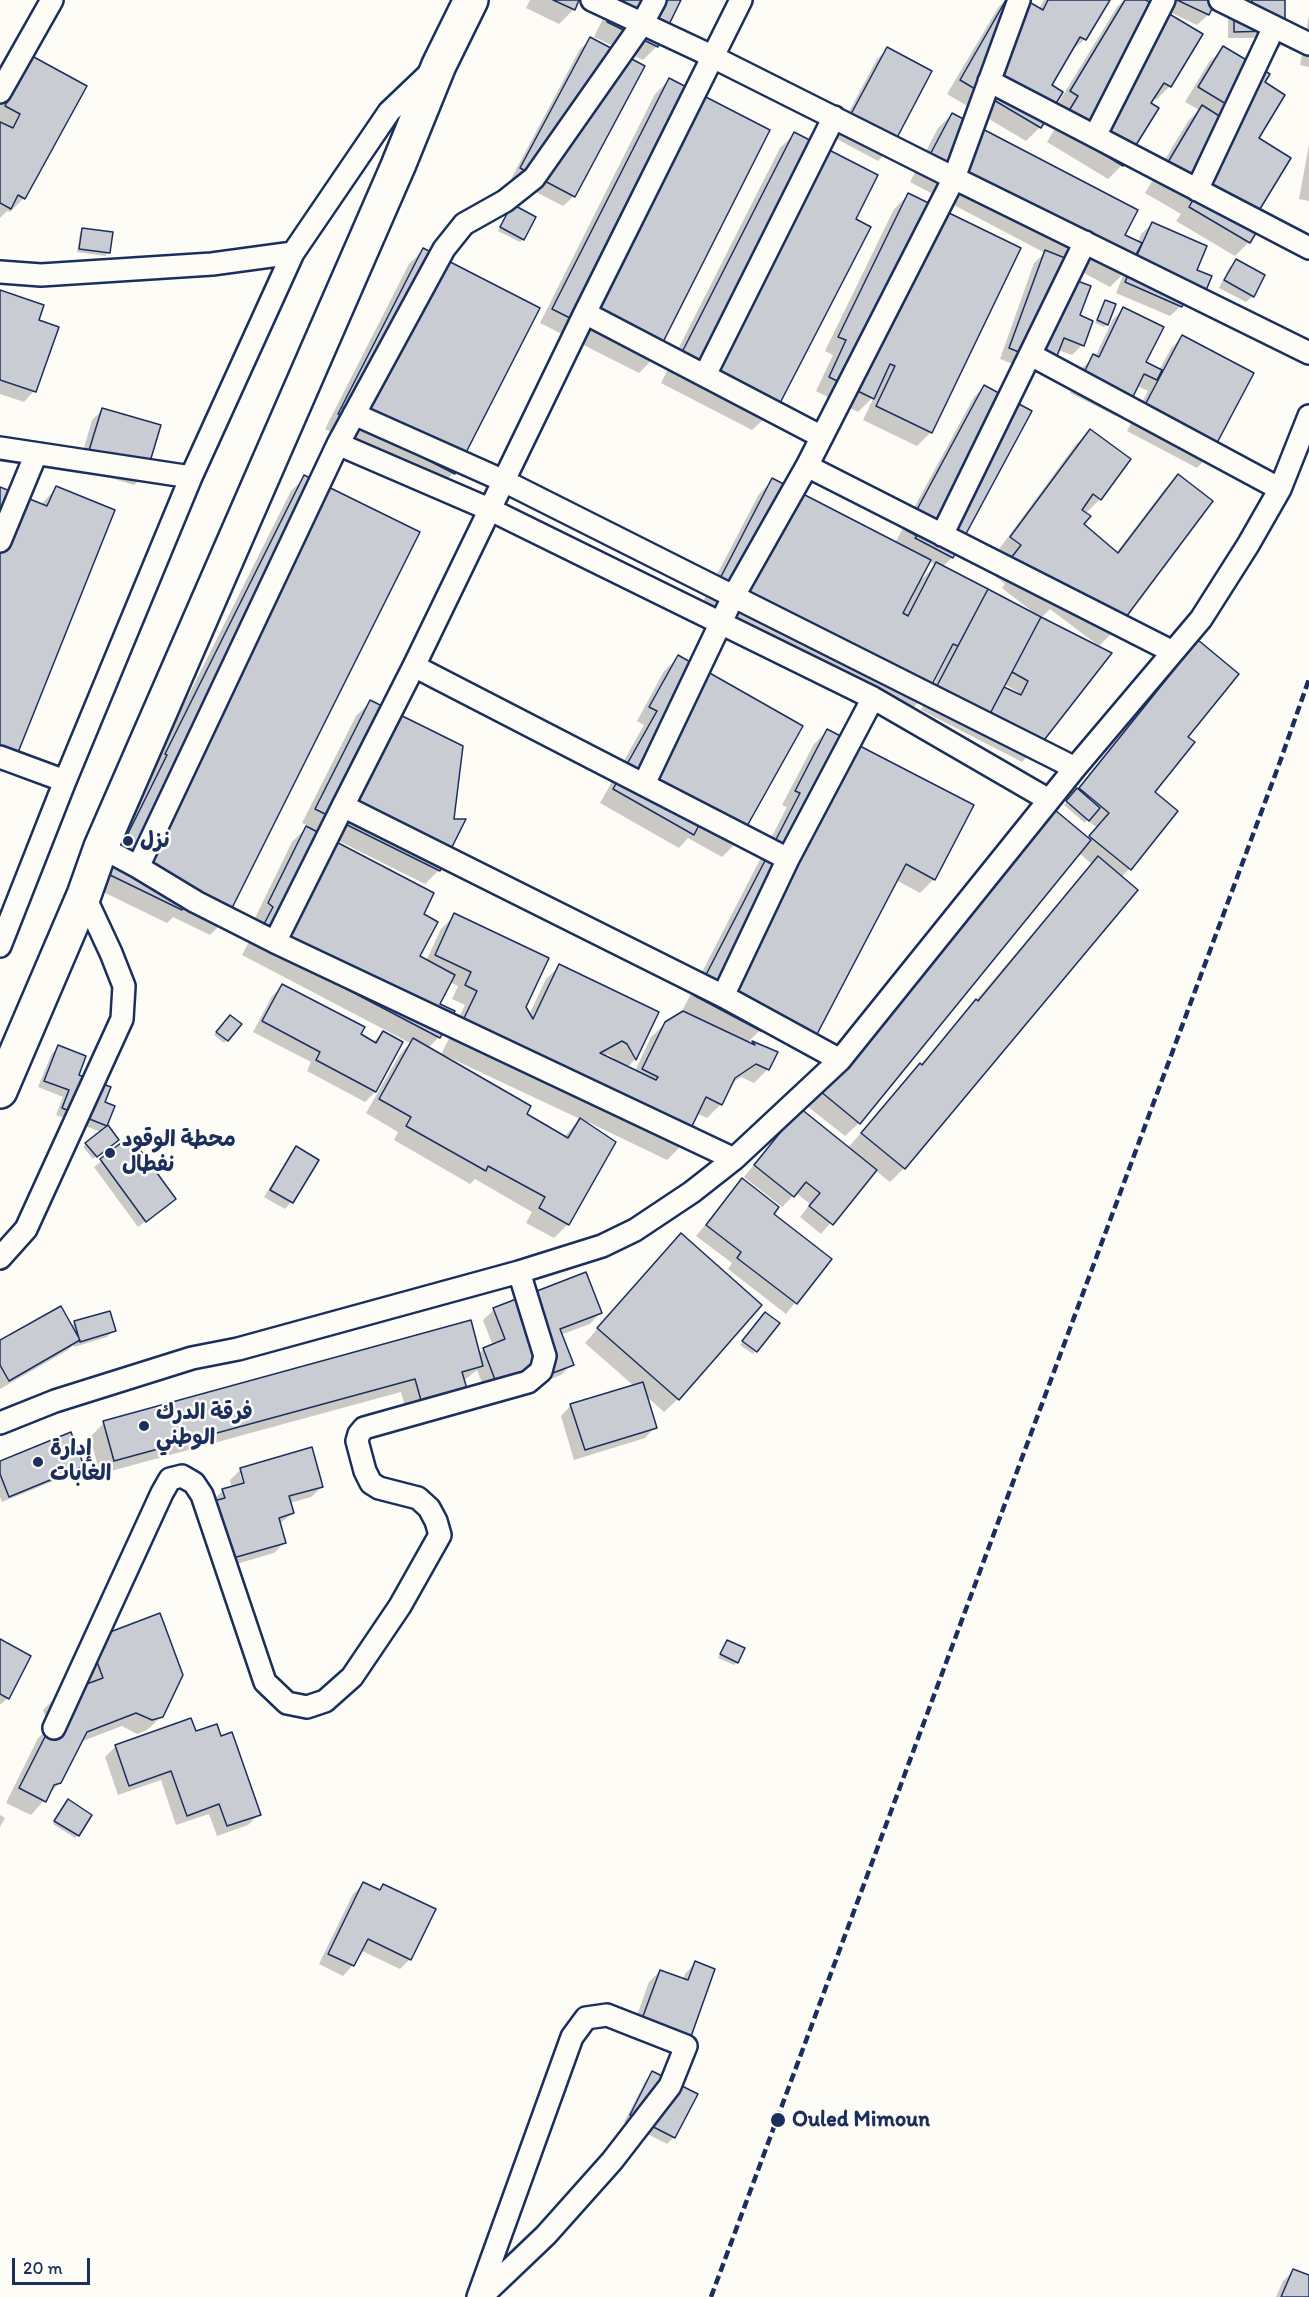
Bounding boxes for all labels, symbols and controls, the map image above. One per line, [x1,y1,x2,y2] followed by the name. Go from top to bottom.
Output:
[140,828,170,854] place label: نزل
[121,834,135,848] marker: نزل
[122,1127,236,1178] place label: محطة الوقود نفطال
[103,1146,117,1160] marker: محطة الوقود نفطال
[156,1400,253,1452] place label: فرقة الدرك الوطني
[137,1419,151,1433] marker: فرقة الدرك الوطني
[50,1436,111,1488] place label: إدارة الغابات
[31,1455,45,1469] marker: إدارة الغابات
[792,2107,930,2133] place label: Ouled Mimoun
[769,2111,787,2129] marker: Ouled Mimoun
[15,2246,93,2284] scale bar
[23,2257,63,2279] text: 20 m

